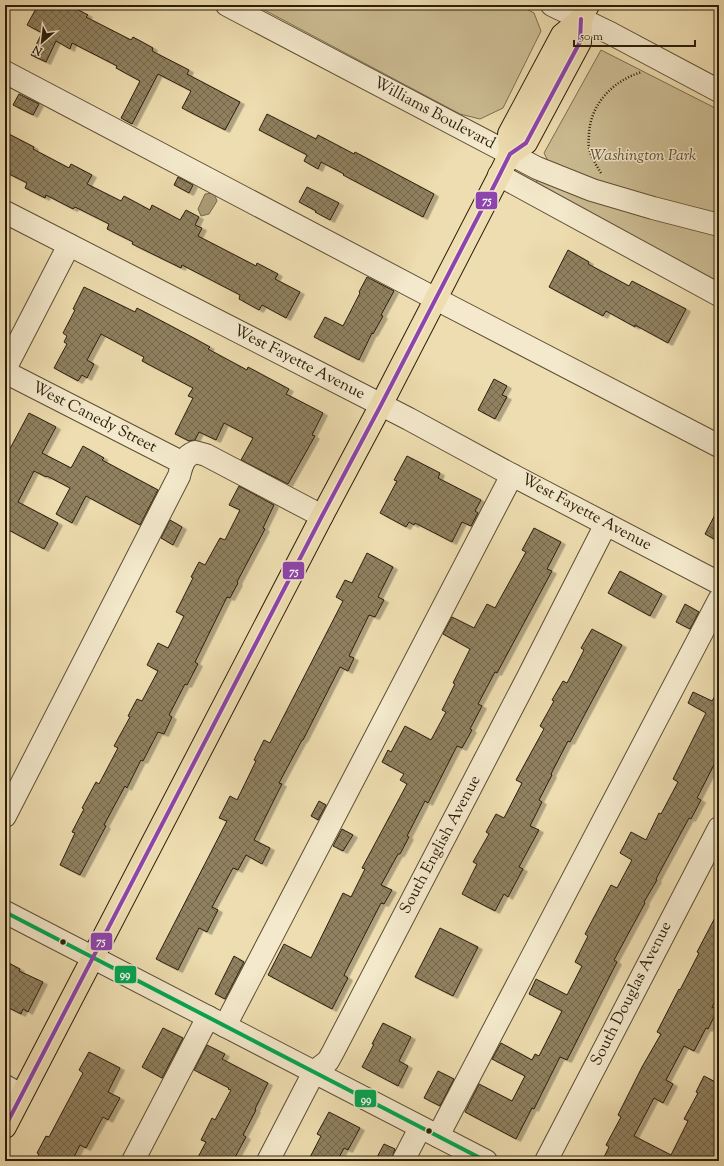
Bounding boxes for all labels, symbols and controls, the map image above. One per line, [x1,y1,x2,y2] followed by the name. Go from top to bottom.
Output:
[22,22,62,62] north arrow
[574,22,695,48] scale bar
[579,28,603,46] text: 50 m
[30,41,46,60] text: N
[369,72,499,156] street label: Williams Boulevard
[590,145,696,168] park label: Washington Park
[475,191,498,210] line badge: 75
[482,193,492,209] text: 75
[229,320,369,406] street label: West Fayette Avenue
[28,377,161,460] street label: West Canedy Street
[517,469,655,557] street label: West Fayette Avenue
[282,561,305,580] line badge: 75
[289,564,299,580] text: 75
[395,772,487,918] street label: South English Avenue
[586,918,678,1070] street label: South Douglas Avenue
[90,932,113,951] line badge: 75
[96,934,106,950] text: 75
[58,937,68,947] unlabelled marker
[114,965,137,984] line badge: 99
[120,967,131,983] text: 99
[354,1089,377,1108] line badge: 99
[361,1092,372,1108] text: 99
[424,1126,434,1136] unlabelled marker

